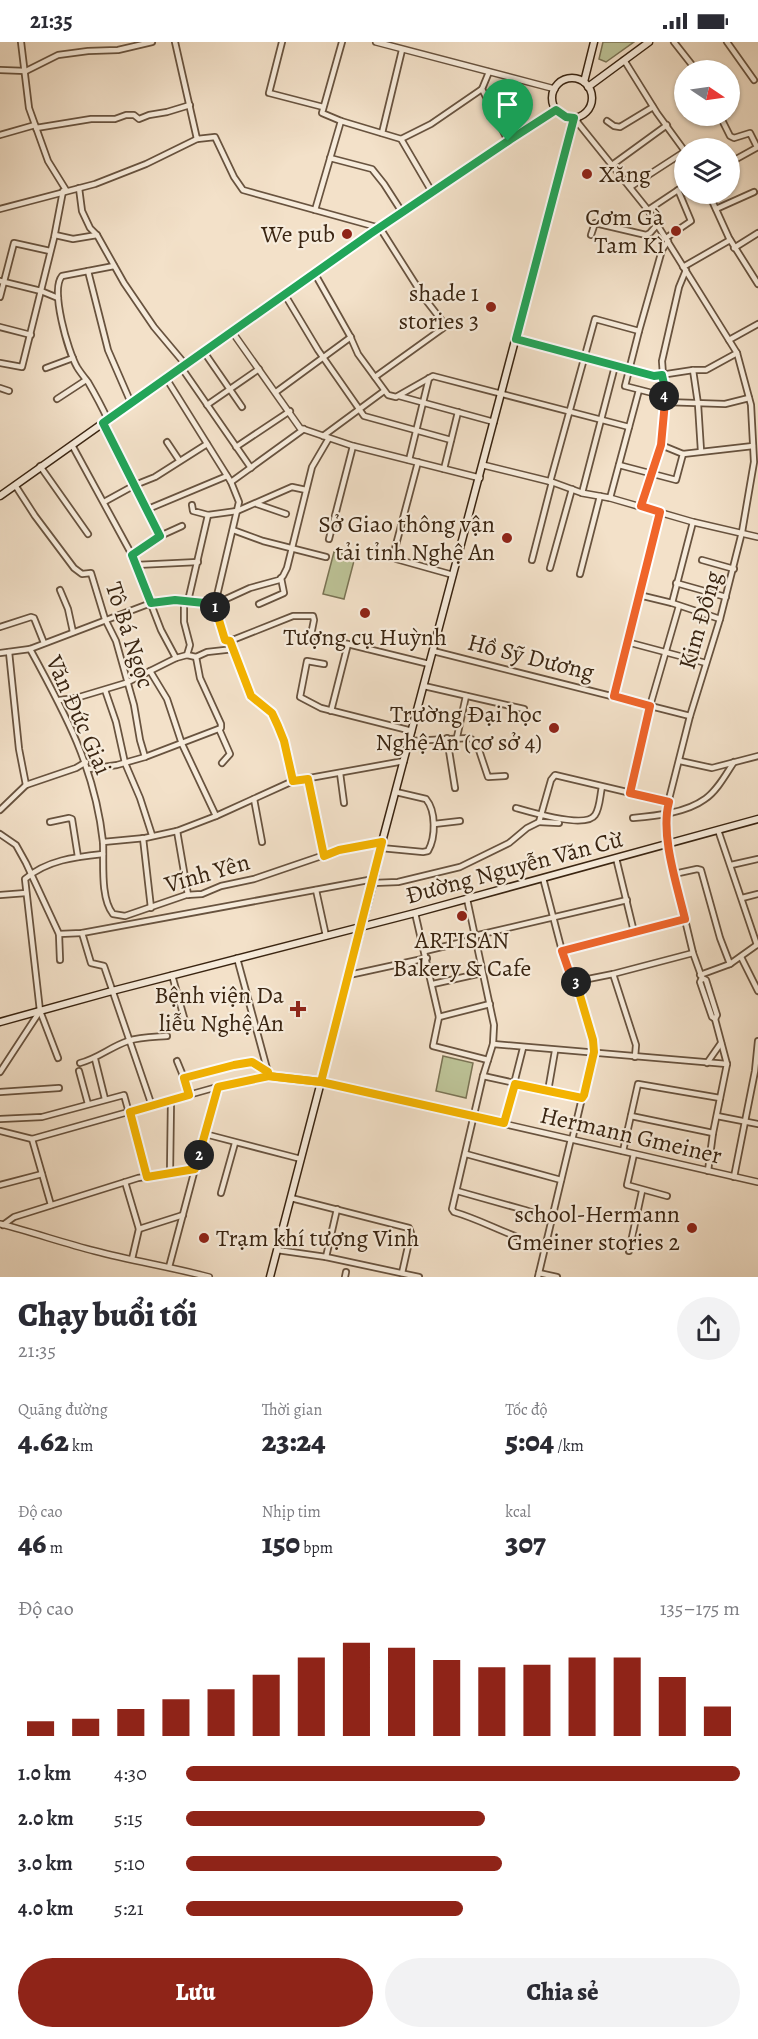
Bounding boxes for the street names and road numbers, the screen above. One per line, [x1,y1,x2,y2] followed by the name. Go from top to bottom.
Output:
[671,567,729,673] street label: Kim Đồng
[98,578,162,692] street label: Tô Bá Ngọc
[464,626,598,688] street label: Hồ Sỹ Dương
[38,649,120,780] street label: Văn Đức Giai
[402,822,627,911] street label: Đường Nguyễn Văn Cừ
[160,846,253,901] street label: Vĩnh Yên
[537,1099,725,1171] street label: Hermann Gmeiner

